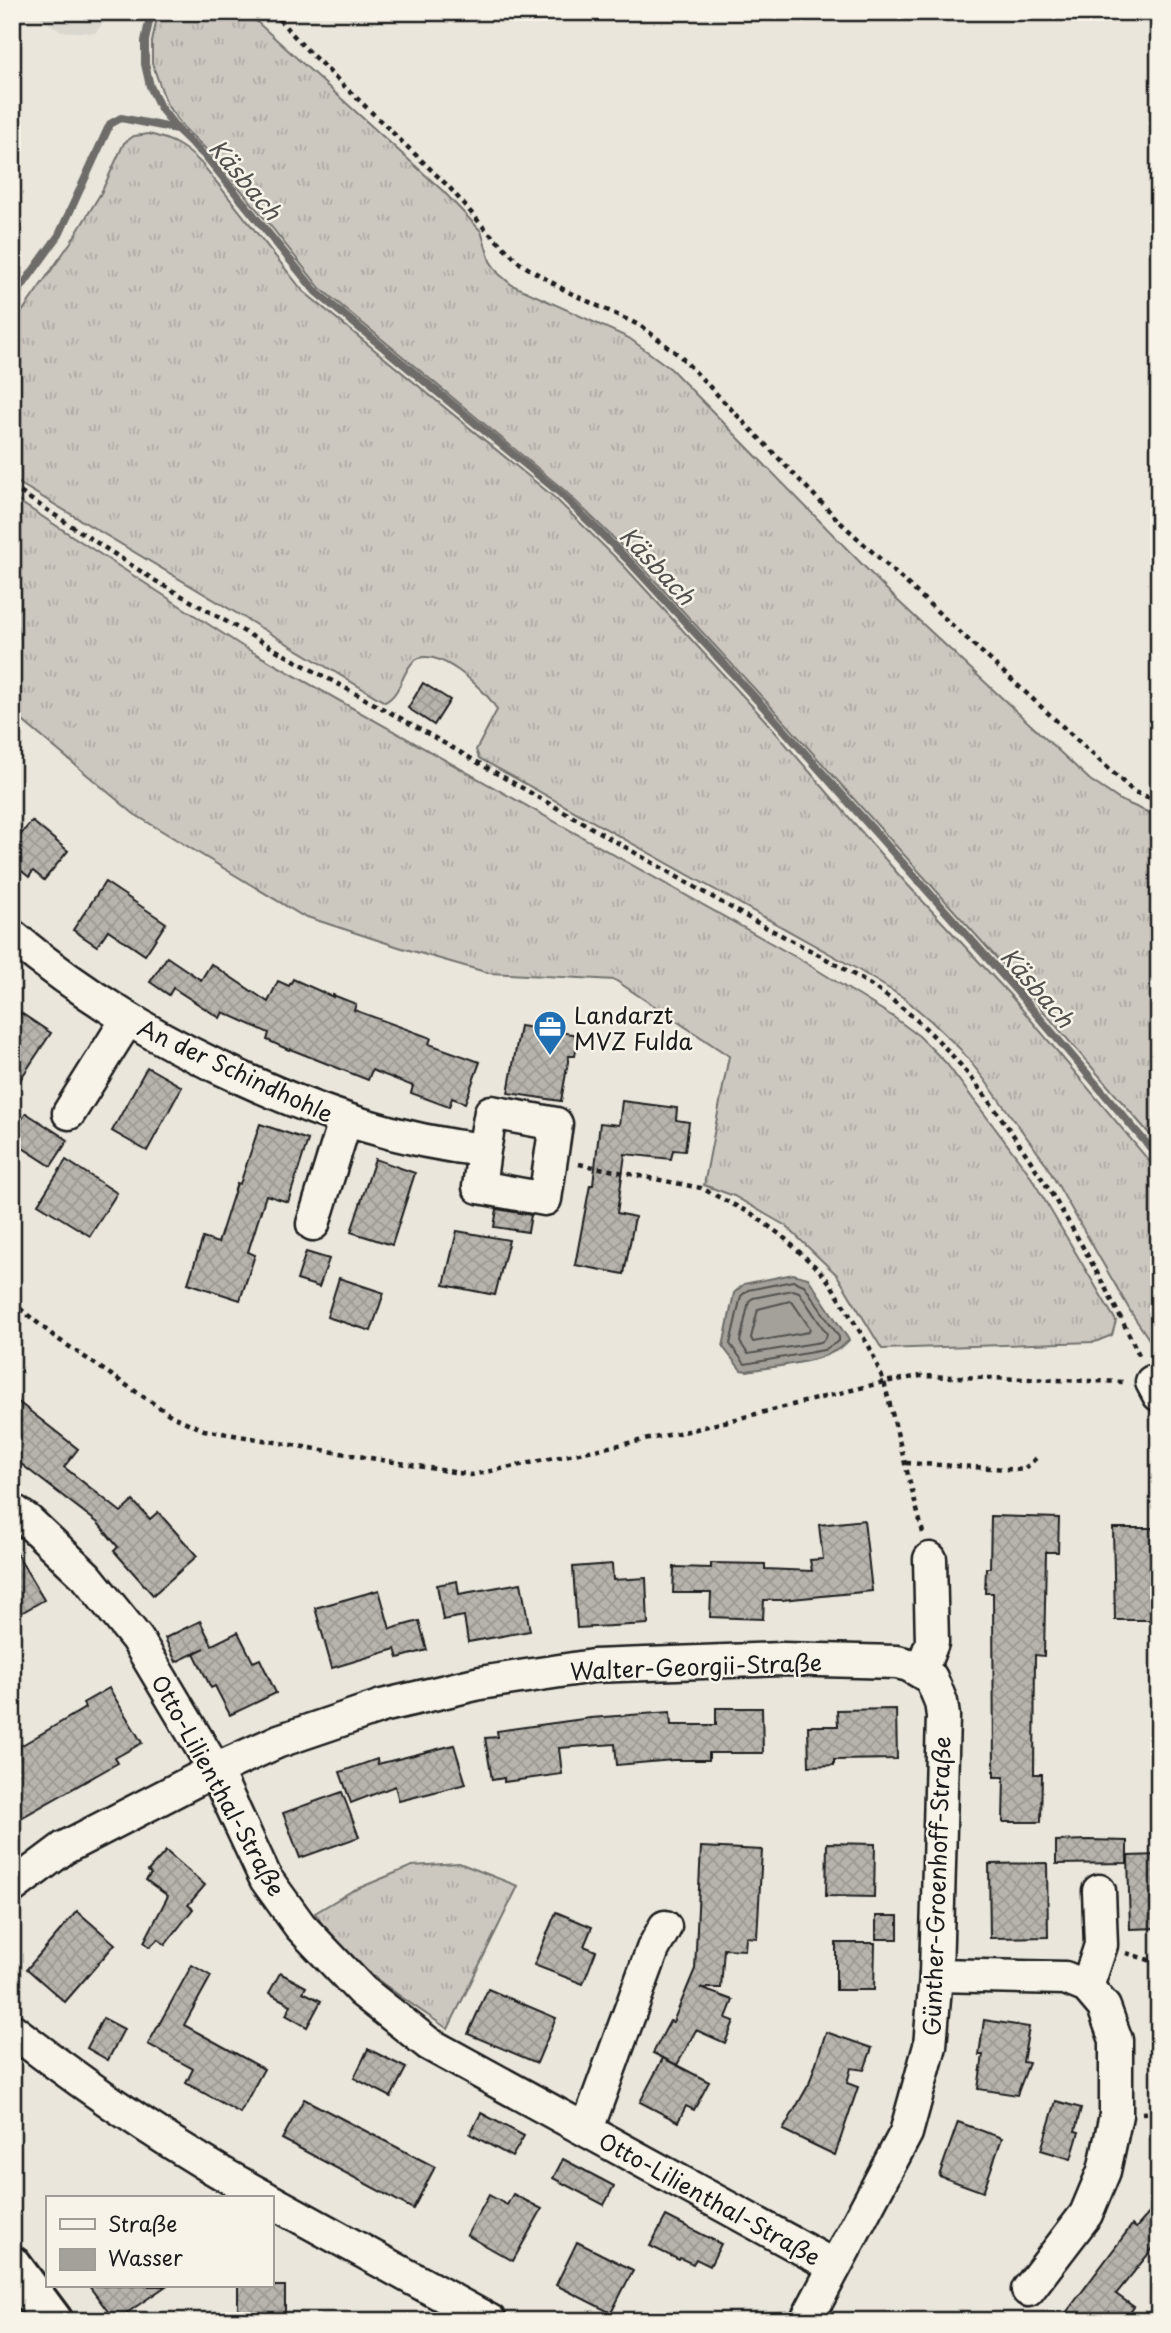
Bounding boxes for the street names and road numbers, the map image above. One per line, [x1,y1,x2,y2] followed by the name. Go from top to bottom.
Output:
[132,1009,340,1131] street label: An der Schindhohle
[569,1644,823,1688] street label: Walter-Georgii-Straße
[143,1668,295,1902] street label: Otto-Lilienthal-Straße
[913,1736,959,2036] street label: Günther-Groenhoff-Straße
[593,2122,827,2274] street label: Otto-Lilienthal-Straße

